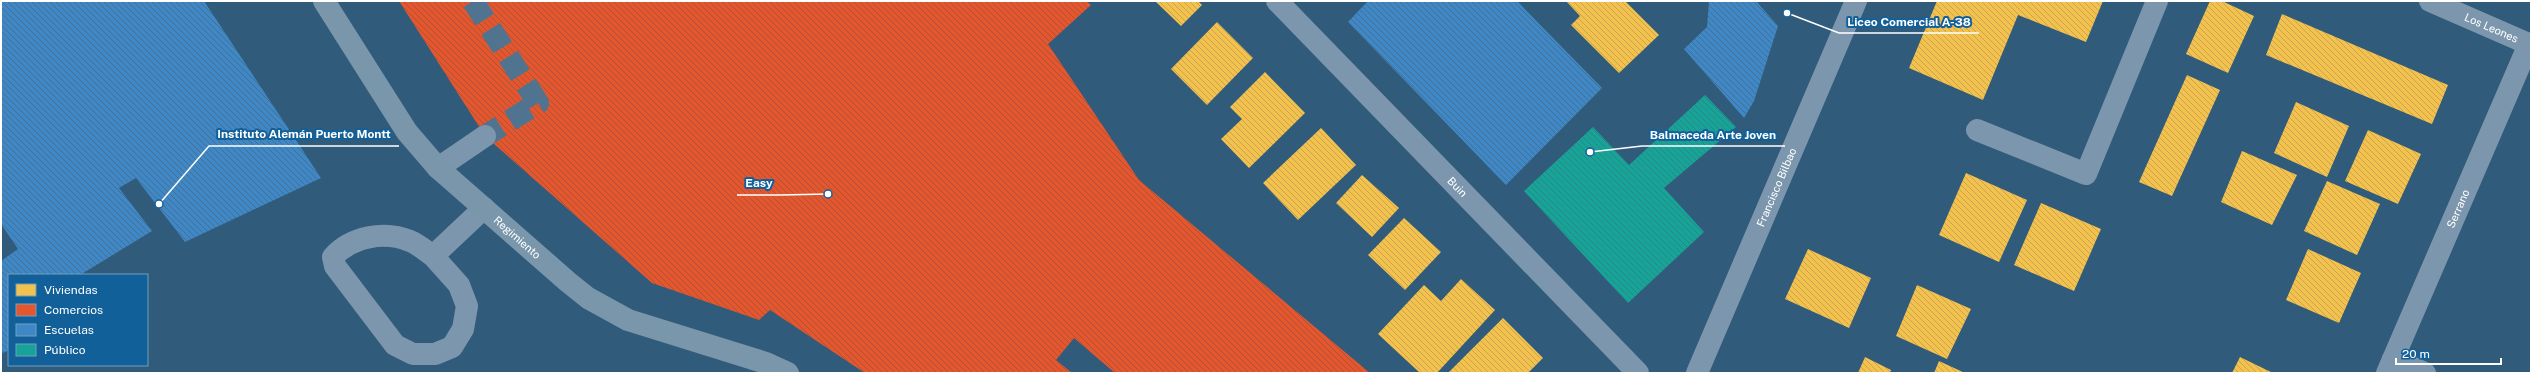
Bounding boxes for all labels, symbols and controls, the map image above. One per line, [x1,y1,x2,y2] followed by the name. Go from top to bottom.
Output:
[1839,9,1979,33] callout: Liceo Comercial A-38
[2463,11,2520,45] street label: Los Leones
[1847,15,1971,29] text: Liceo Comercial A-38
[209,122,399,146] callout: Instituto Alemán Puerto Montt
[1642,122,1785,146] callout: Balmaceda Arte Joven
[217,127,391,141] text: Instituto Alemán Puerto Montt
[1650,128,1776,142] text: Balmaceda Arte Joven
[1754,146,1799,228] street label: Francisco Bilbao
[737,171,780,195] callout: Easy
[1445,174,1470,199] street label: Buin
[745,176,773,190] text: Easy
[2444,188,2472,230] street label: Serrano
[491,214,543,261] street label: Regimiento
[8,274,148,366] legend
[44,283,98,297] text: Viviendas
[44,303,103,317] text: Comercios
[44,323,94,337] text: Escuelas
[2396,340,2501,366] scale bar
[44,343,86,357] text: Público
[2402,347,2430,361] text: 20 m

